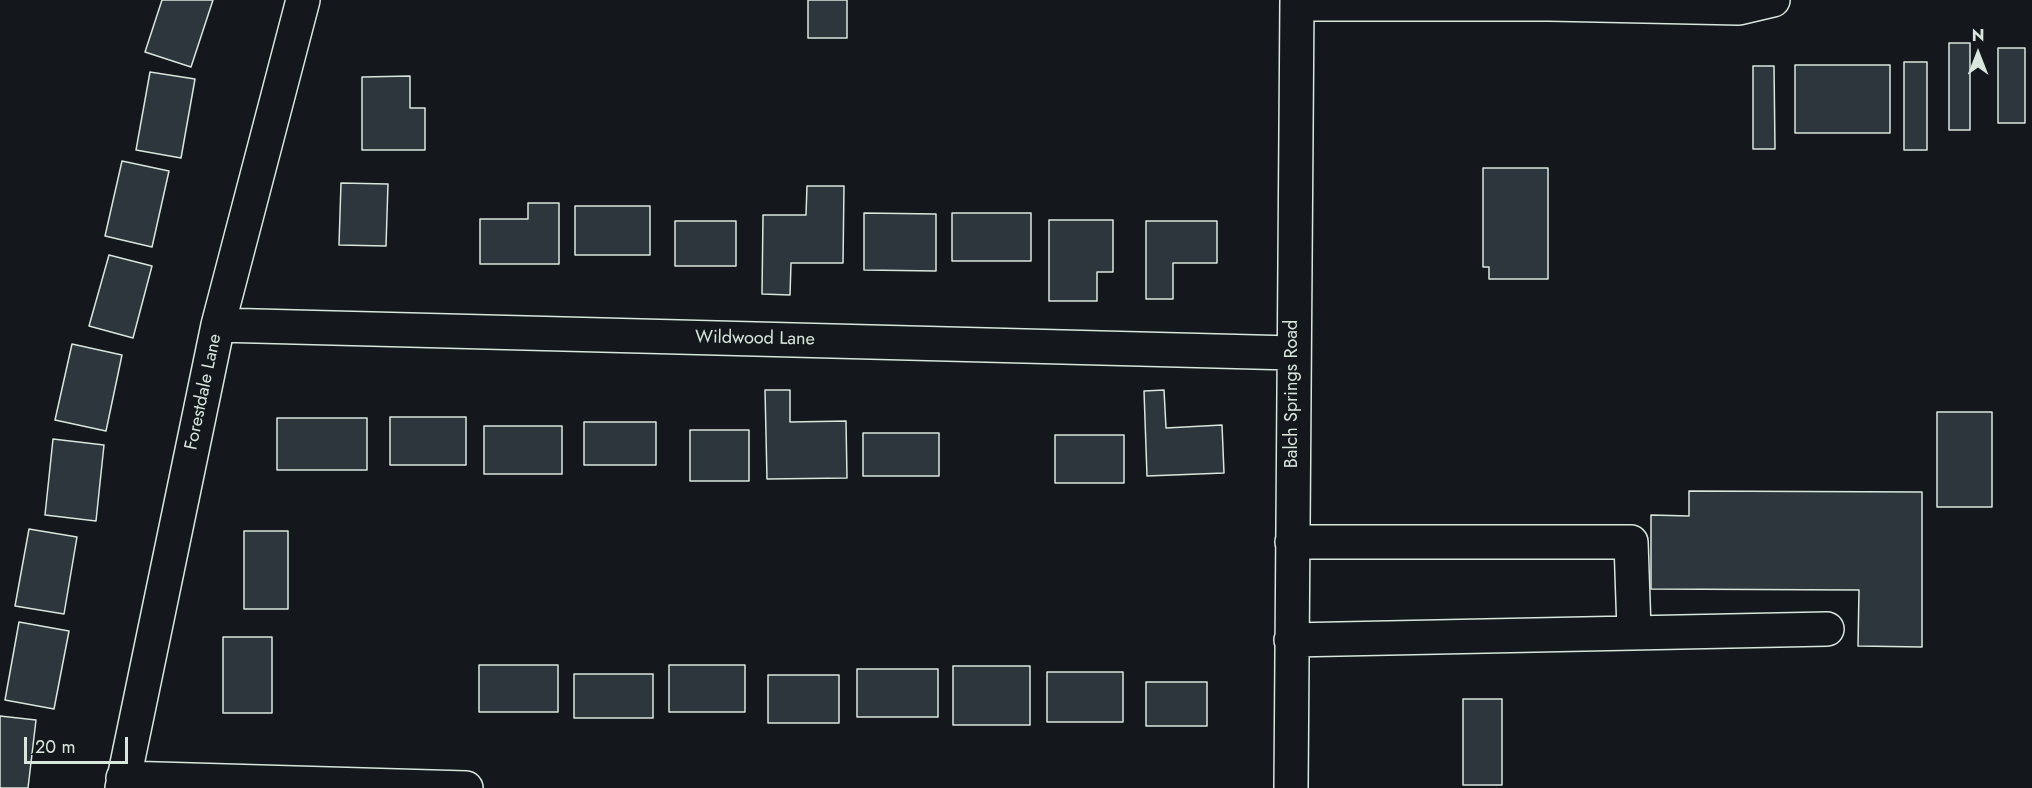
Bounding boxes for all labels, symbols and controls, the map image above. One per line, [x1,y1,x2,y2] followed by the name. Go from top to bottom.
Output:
[1948,24,2008,84] north arrow
[1972,24,1984,47] text: N
[1282,320,1304,468] street label: Balch Springs Road
[695,327,815,351] street label: Wildwood Lane
[181,332,227,452] street label: Forestdale Lane
[27,725,130,763] scale bar
[35,734,75,760] text: 20 m

